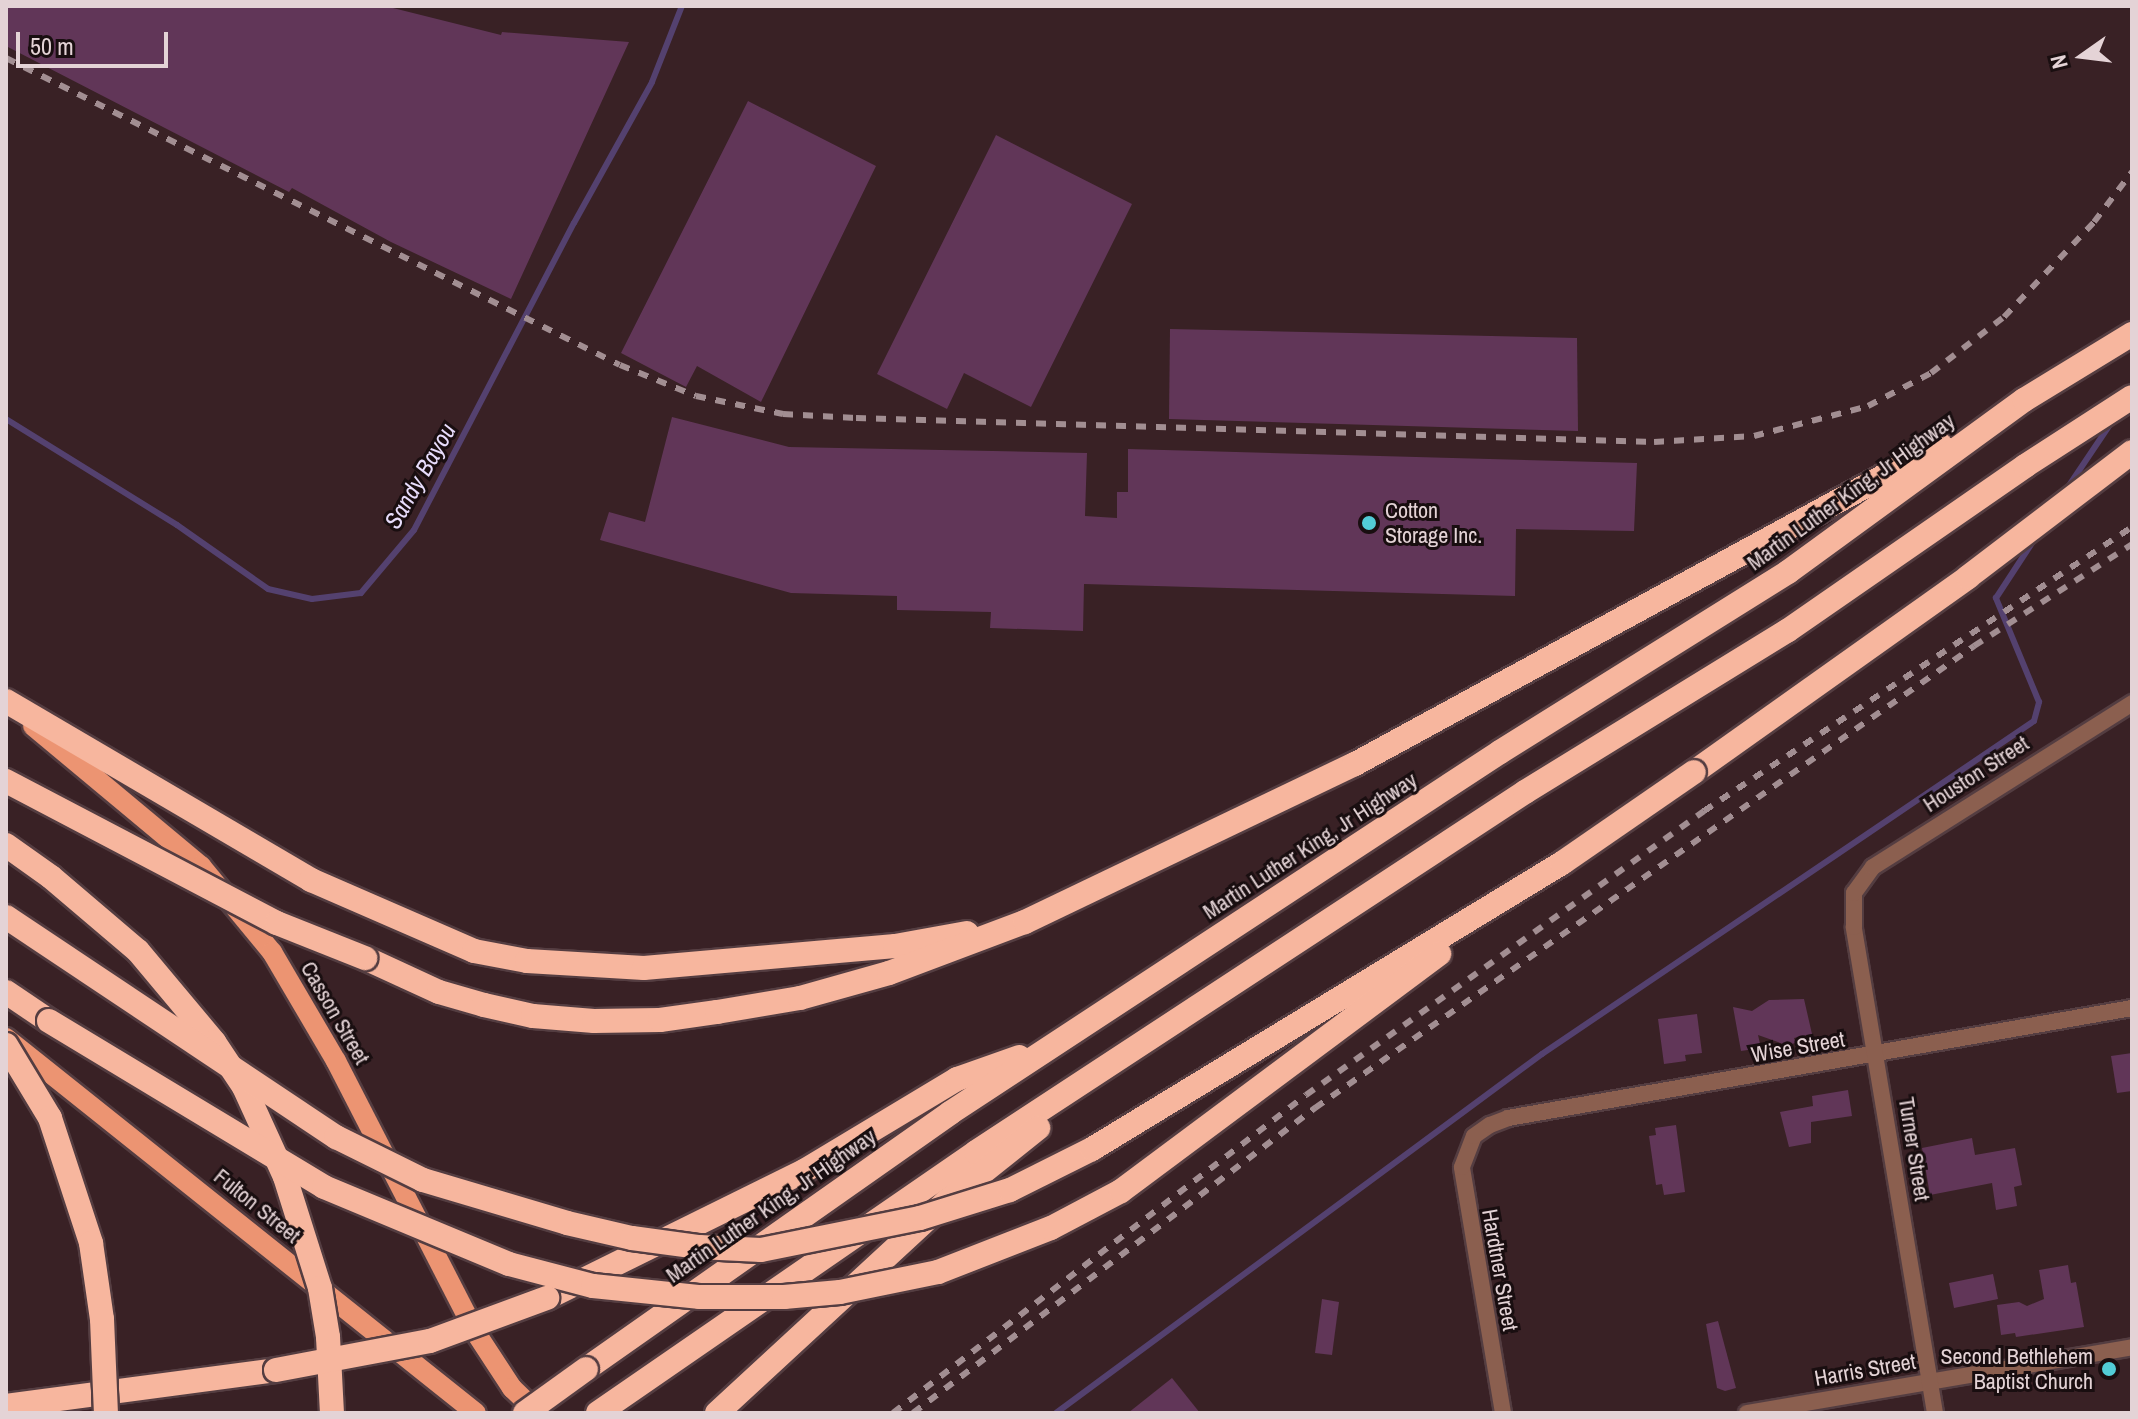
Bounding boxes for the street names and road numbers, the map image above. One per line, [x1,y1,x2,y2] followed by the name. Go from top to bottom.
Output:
[1742,408,1960,576] street label: Martin Luther King, Jr Highway
[1918,730,2034,818] street label: Houston Street
[1198,767,1422,925] street label: Martin Luther King, Jr Highway
[295,957,375,1069] street label: Casson Street
[1749,1026,1847,1068] street label: Wise Street
[1893,1095,1935,1203] street label: Turner Street
[661,1124,881,1288] street label: Martin Luther King, Jr Highway
[209,1163,305,1249] street label: Fulton Street
[1476,1207,1524,1333] street label: Hardtner Street
[1812,1348,1918,1392] street label: Harris Street

